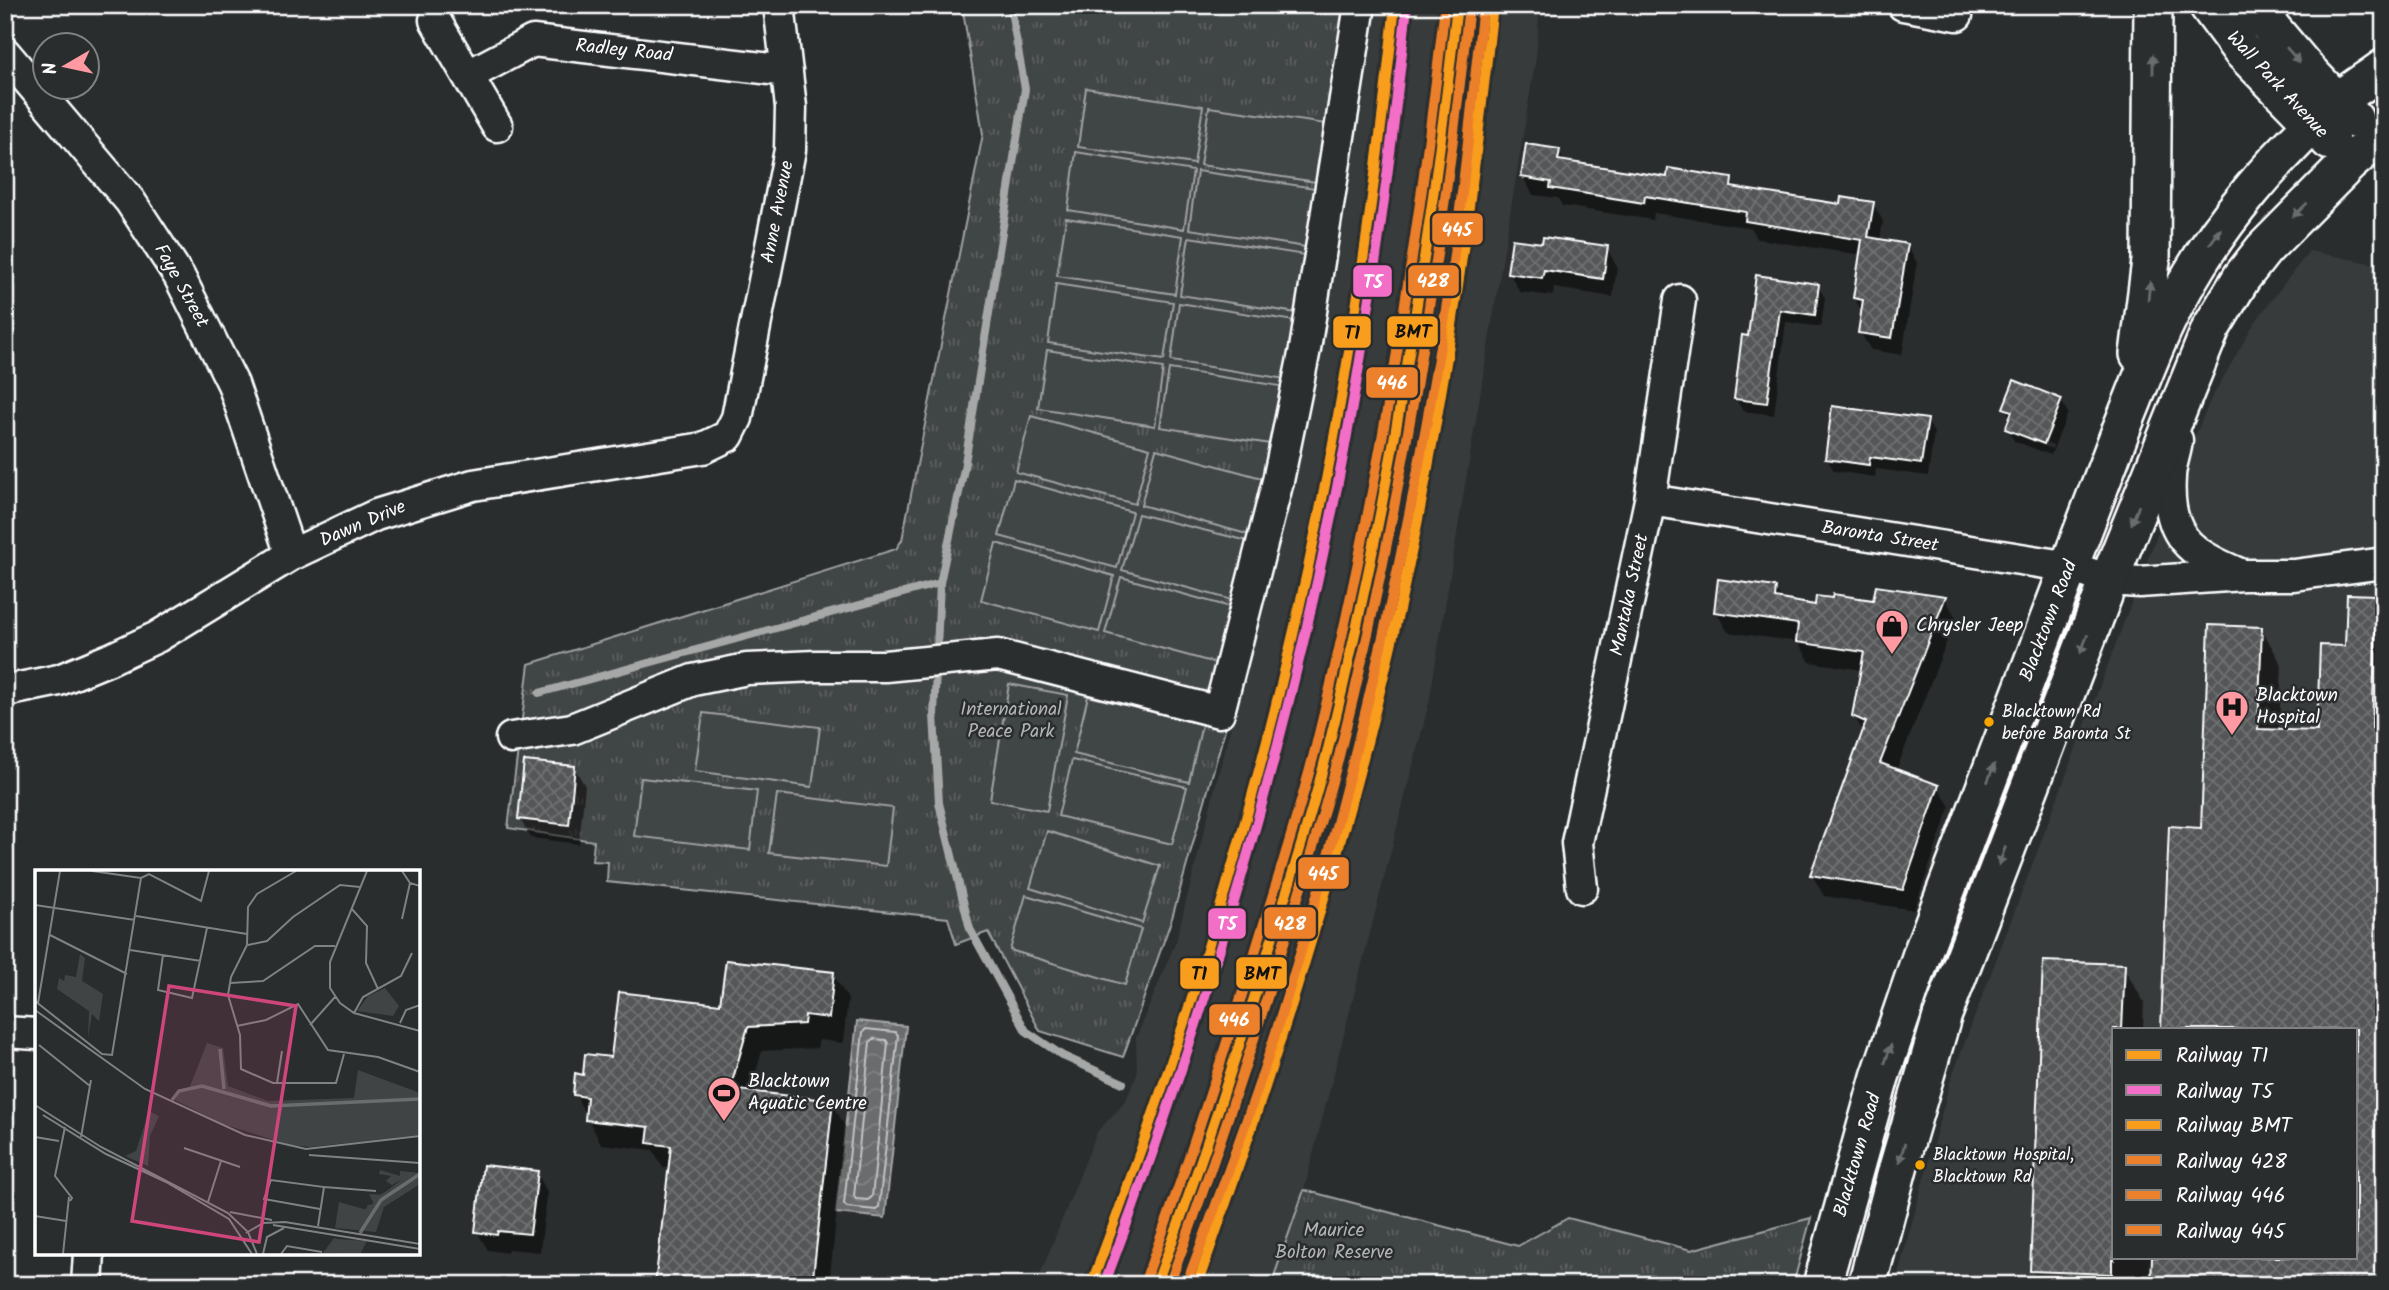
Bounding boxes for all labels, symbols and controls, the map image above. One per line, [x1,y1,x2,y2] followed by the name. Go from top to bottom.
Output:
[2219,24,2336,146] street label: Wall Park Avenue
[574,31,674,71] street label: Radley Road
[32,32,102,102] north arrow
[2285,46,2301,64] one-way arrow
[2147,53,2159,75] one-way arrow
[35,60,67,77] text: N
[753,158,803,266] street label: Anne Avenue
[2292,202,2309,218] one-way arrow
[1431,212,1484,246] line badge: 445
[1442,216,1474,246] text: 445
[2208,228,2222,246] one-way arrow
[146,238,217,334] street label: Faye Street
[1352,264,1393,298] line badge: T5
[1407,264,1460,297] line badge: 428
[1417,267,1450,297] text: 428
[1363,268,1384,298] text: T5
[2143,280,2154,302] one-way arrow
[1332,315,1372,349] line badge: T1
[1386,315,1439,348] line badge: BMT
[1395,318,1433,348] text: BMT
[1344,319,1360,349] text: T1
[1365,366,1419,399] line badge: 446
[1376,369,1408,399] text: 446
[315,492,411,556] street label: Dawn Drive
[2130,505,2141,526] one-way arrow
[1819,513,1941,561] street label: Baronta Street
[1602,531,1658,659] street label: Mantaka Street
[2012,556,2086,686] street label: Blacktown Road
[1873,607,1911,656] shop icon: Chrysler Jeep
[1916,611,2023,641] place label: Chrysler Jeep
[2079,634,2090,655] one-way arrow
[2256,681,2338,733] place label: Blacktown Hospital
[2213,688,2251,737] hospital icon: Blacktown Hospital
[960,695,1062,747] park label: International Peace Park
[2002,699,2131,748] place label: Blacktown Rd before Baronta St
[1982,715,1996,729] marker: Blacktown Rd before Baronta St
[1986,762,1997,783] one-way arrow
[1996,846,2007,867] one-way arrow
[1297,856,1350,890] line badge: 445
[1308,860,1340,890] text: 445
[35,870,420,1255] inset map
[1263,906,1317,940] line badge: 428
[1207,907,1247,940] line badge: T5
[1217,910,1238,940] text: T5
[1274,910,1307,940] text: 428
[1235,956,1288,990] line badge: BMT
[1179,957,1220,990] line badge: T1
[1191,960,1207,990] text: T1
[1244,960,1282,990] text: BMT
[1208,1003,1261,1036] line badge: 446
[1218,1006,1250,1036] text: 446
[2112,1028,2358,1258] legend
[2176,1040,2268,1073] text: Railway T1
[1883,1044,1894,1065] one-way arrow
[748,1067,867,1119] place label: Blacktown Aquatic Centre
[705,1074,743,1123] sports icon: Blacktown Aquatic Centre
[2176,1076,2275,1109] text: Railway T5
[1826,1089,1890,1220] street label: Blacktown Road
[2176,1110,2293,1143] text: Railway BMT
[1933,1142,2074,1191] place label: Blacktown Hospital, Blacktown Rd
[1896,1143,1906,1164] one-way arrow
[2176,1146,2287,1179] text: Railway 428
[1913,1158,1927,1172] marker: Blacktown Hospital, Blacktown Rd
[2176,1180,2285,1213] text: Railway 446
[1275,1216,1394,1268] park label: Maurice Bolton Reserve
[2176,1216,2287,1249] text: Railway 445

